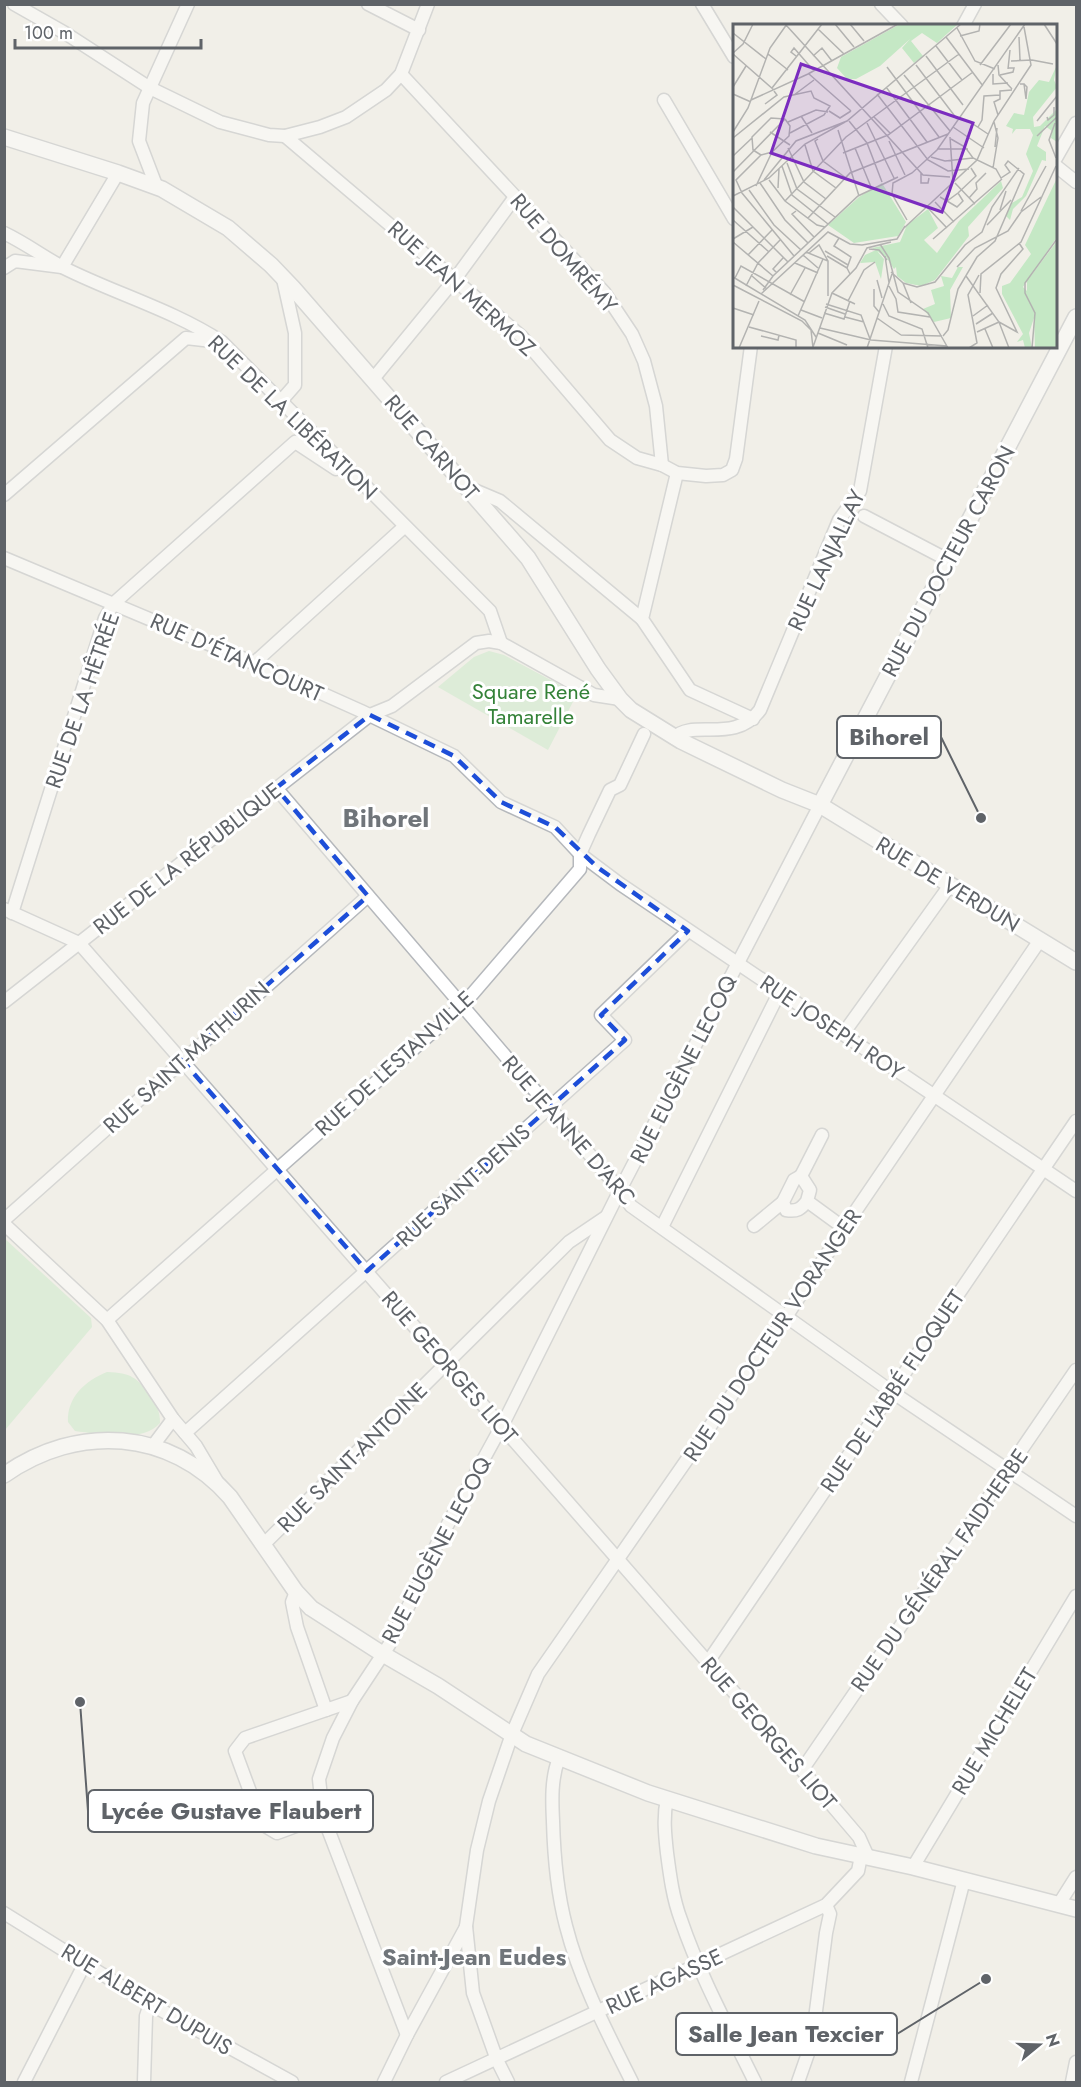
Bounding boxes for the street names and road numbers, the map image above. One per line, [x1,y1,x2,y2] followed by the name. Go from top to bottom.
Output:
[503,186,626,320] street label: RUE DOMRÉMY
[381,213,543,363] street label: RUE JEAN MERMOZ
[201,327,385,507] street label: RUE DE LA LIBÉRATION
[377,387,487,507] street label: RUE CARNOT
[873,440,1023,682] street label: RUE DU DOCTEUR CARON
[779,484,873,636] street label: RUE LANJALLAY
[145,604,329,710] street label: RUE D'ÉTANCOURT
[37,607,127,793] street label: RUE DE LA HÊTRÉE
[86,774,288,942] street label: RUE DE LA RÉPUBLIQUE
[870,828,1026,940] street label: RUE DE VERDUN
[754,967,911,1087] street label: RUE JOSEPH ROY
[622,969,745,1169] street label: RUE EUGÈNE LECOQ
[96,974,276,1140] street label: RUE SAINT-MATHURIN
[308,983,480,1143] street label: RUE DE LESTANVILLE
[495,1048,643,1212] street label: RUE JEANNE D'ARC
[389,1116,537,1254] street label: RUE SAINT-DENIS
[675,1202,869,1468] street label: RUE DU DOCTEUR VORANGER
[374,1283,526,1451] street label: RUE GEORGES LIOT
[812,1283,972,1499] street label: RUE DE L'ABBÉ FLOQUET
[270,1375,434,1539] street label: RUE SAINT-ANTOINE
[843,1442,1035,1698] street label: RUE DU GÉNÉRAL FAIDHERBE
[373,1450,499,1649] street label: RUE EUGÈNE LECOQ
[693,1649,845,1817] street label: RUE GEORGES LIOT
[943,1661,1045,1801] street label: RUE MICHELET
[55,1935,239,2063] street label: RUE ALBERT DUPUIS
[600,1940,728,2022] street label: RUE AGASSE

